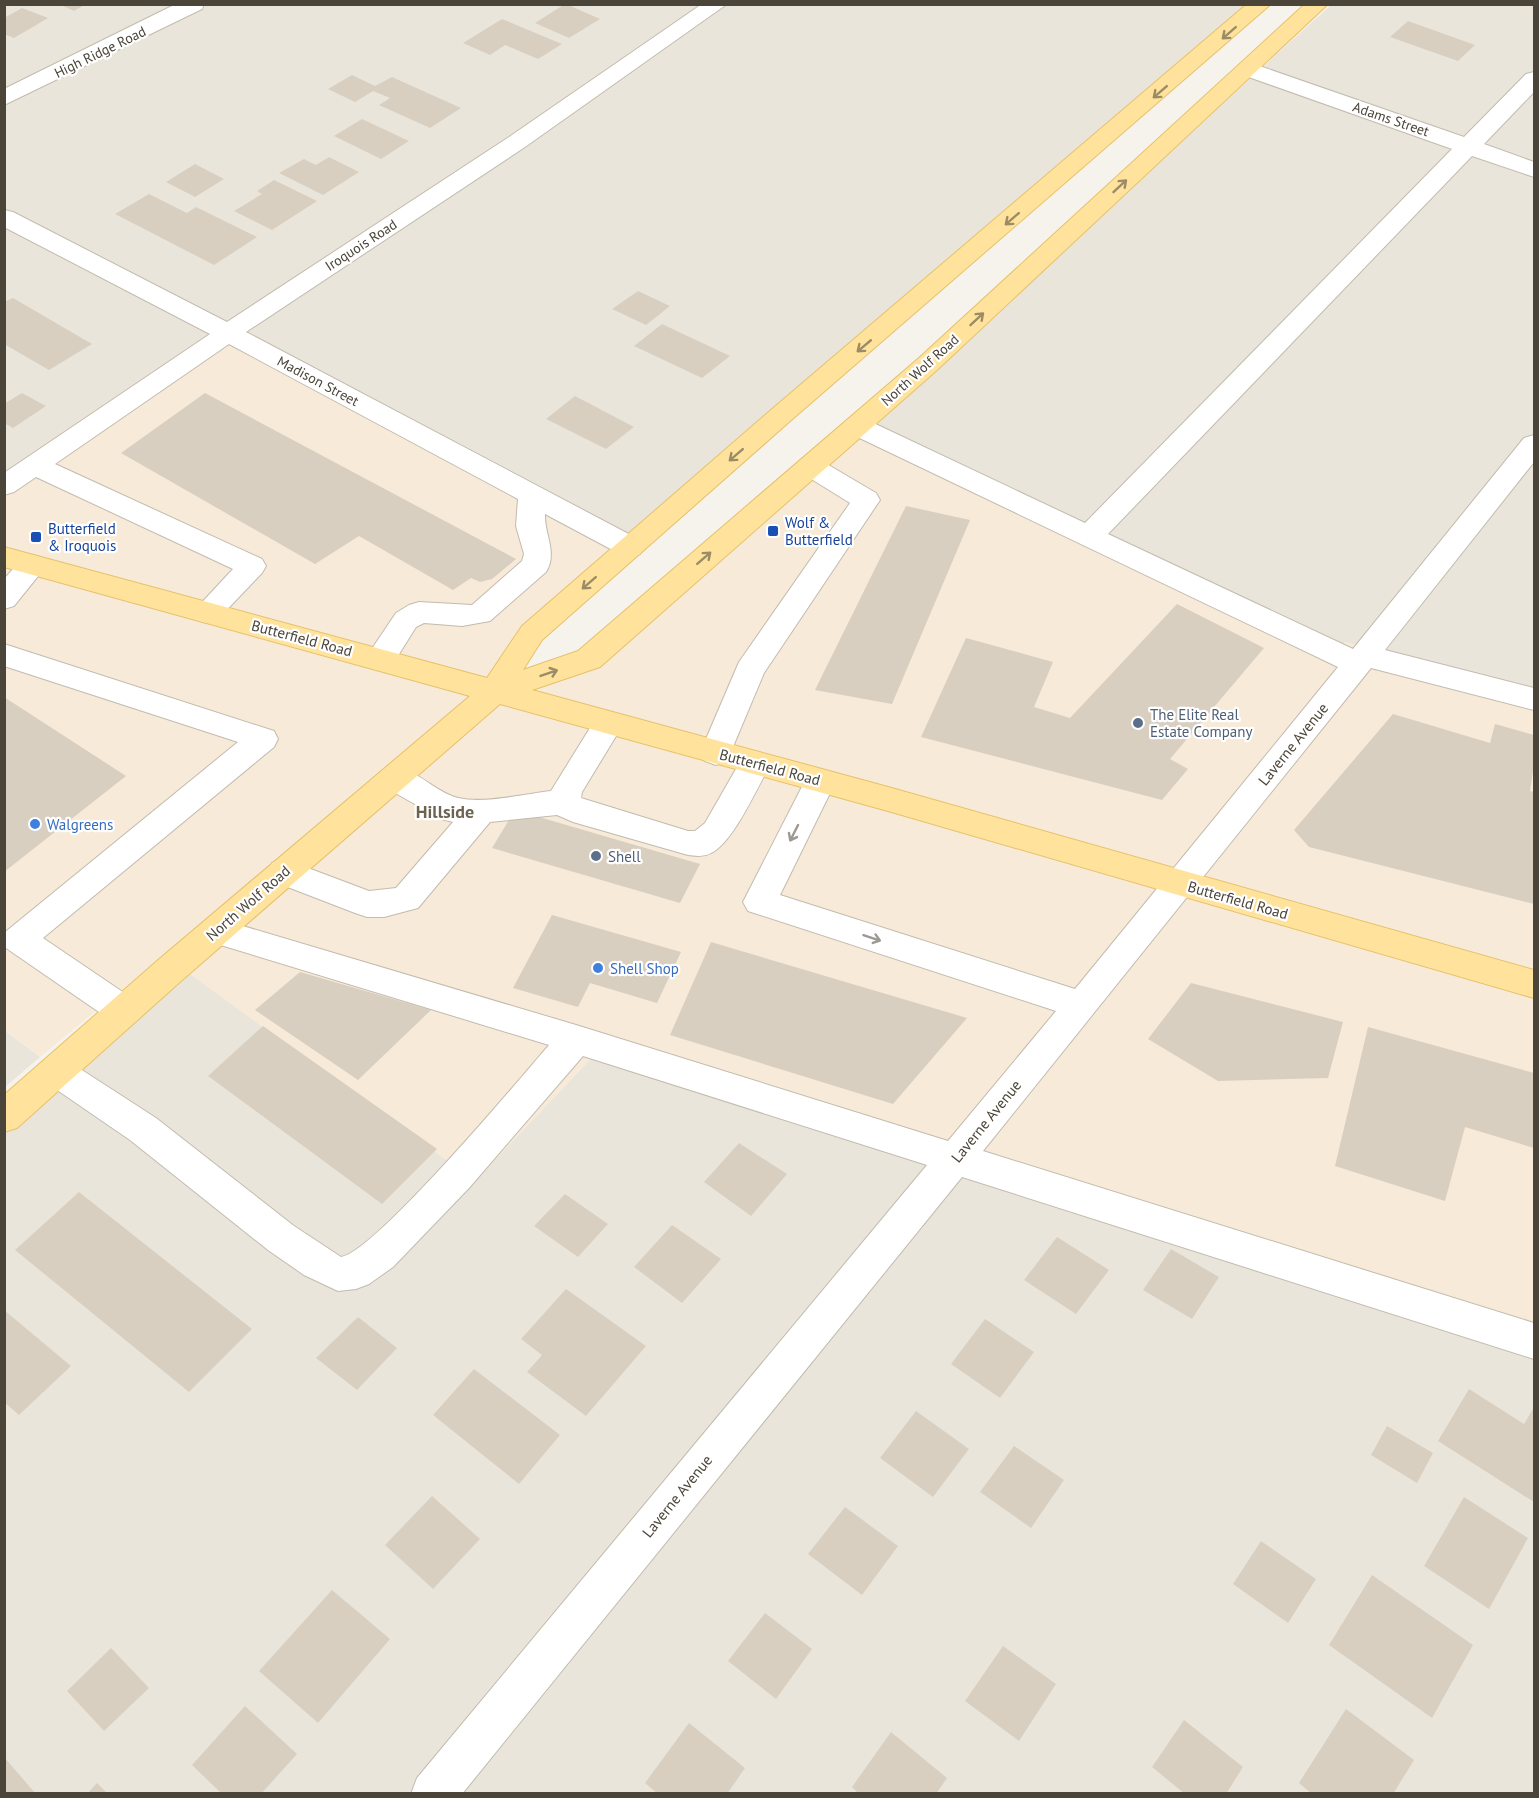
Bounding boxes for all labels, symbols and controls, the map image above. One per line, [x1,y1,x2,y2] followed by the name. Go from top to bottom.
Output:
[51,22,149,82] street label: High Ridge Road
[1222,26,1237,40] one-way arrow
[1153,85,1168,99] one-way arrow
[1351,98,1432,141] street label: Adams Street
[1112,180,1127,194] one-way arrow
[1005,212,1020,226] one-way arrow
[322,215,400,275] street label: Iroquois Road
[969,311,984,326] one-way arrow
[877,330,963,410] street label: North Wolf Road
[856,339,872,352] one-way arrow
[274,352,362,410] street label: Madison Street
[728,448,743,462] one-way arrow
[785,513,853,549] place label: Wolf & Butterfield
[48,519,116,555] place label: Butterfield & Iroquois
[766,524,780,538] marker: Wolf & Butterfield
[29,530,43,544] marker: Butterfield & Iroquois
[696,552,712,565] one-way arrow
[581,577,597,590] one-way arrow
[250,615,354,661] street label: Butterfield Road
[539,666,558,677] one-way arrow
[1254,699,1332,789] street label: Laverne Avenue
[1150,705,1252,741] place label: The Elite Real Estate Company
[1131,716,1145,730] marker: The Elite Real Estate Company
[718,744,822,790] street label: Butterfield Road
[416,800,474,823] district label: Hillside
[47,815,113,834] place label: Walgreens
[28,817,42,831] marker: Walgreens
[787,824,799,842] one-way arrow
[608,847,641,866] place label: Shell
[589,849,603,863] marker: Shell
[202,861,294,945] street label: North Wolf Road
[1186,877,1290,923] street label: Butterfield Road
[862,933,881,944] one-way arrow
[610,959,679,978] place label: Shell Shop
[591,961,605,975] marker: Shell Shop
[947,1076,1025,1166] street label: Laverne Avenue
[638,1451,716,1541] street label: Laverne Avenue

